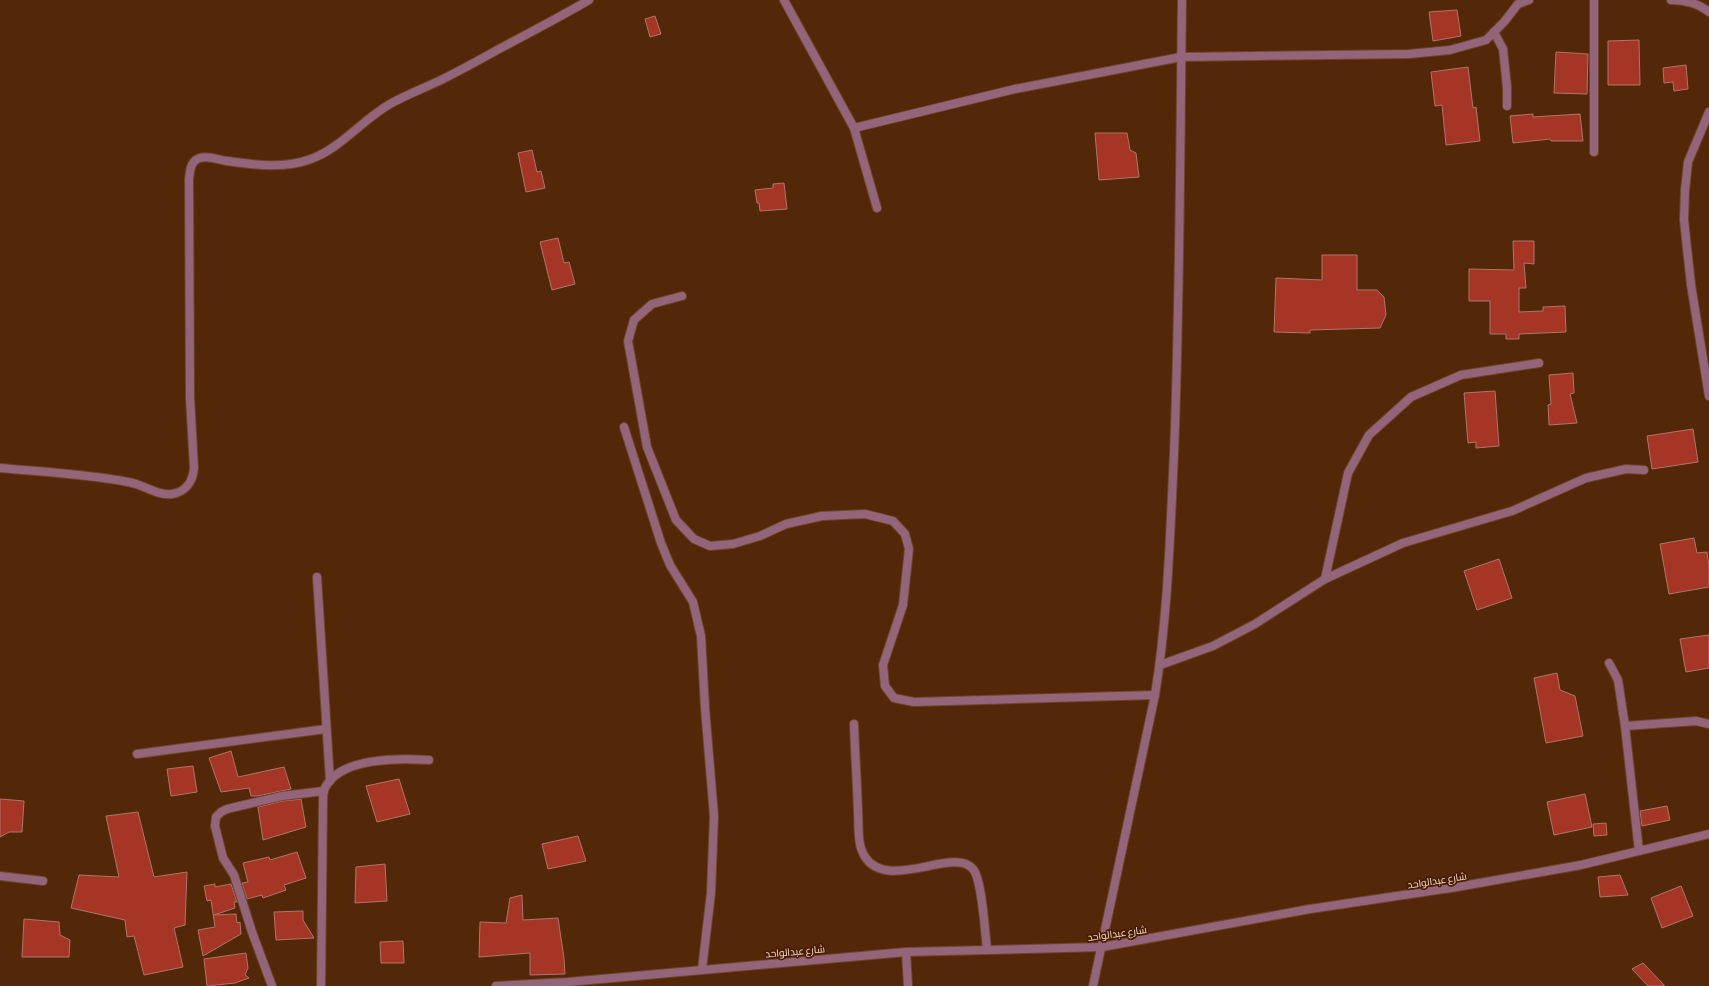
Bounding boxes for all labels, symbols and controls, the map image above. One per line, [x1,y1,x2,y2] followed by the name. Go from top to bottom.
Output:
[1407,870,1468,892] street label: شارع عبدالواحد
[1087,924,1148,944] street label: شارع عبدالواحد
[765,943,825,961] street label: شارع عبدالواحد

